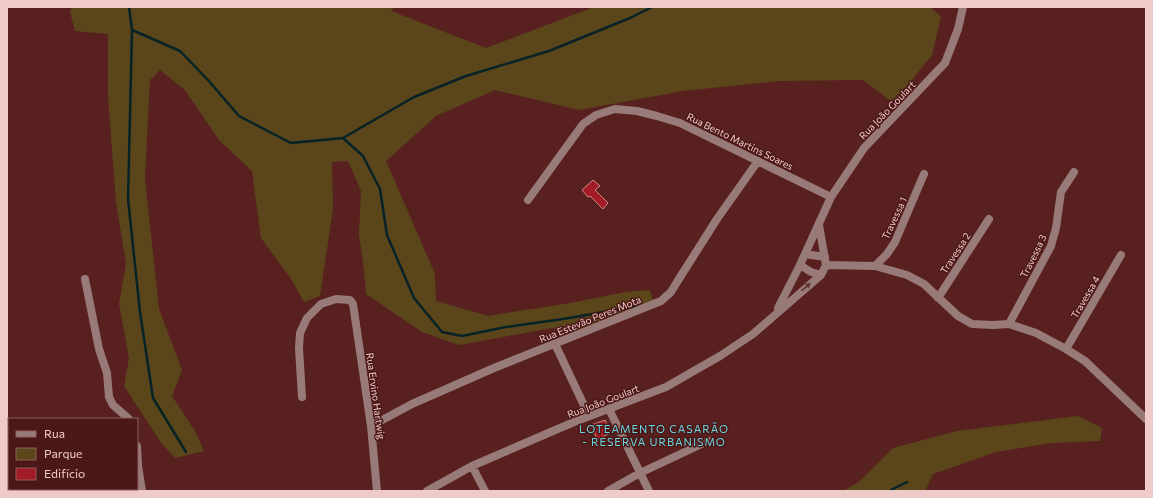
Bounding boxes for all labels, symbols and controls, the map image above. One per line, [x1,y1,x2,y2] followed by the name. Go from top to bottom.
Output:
[856,78,918,142] street label: Rua João Goulart
[685,110,796,172] street label: Rua Bento Martins Soares
[879,195,909,241] street label: Travessa 1
[937,230,973,276] street label: Travessa 2
[1017,232,1049,280] street label: Travessa 3
[1068,274,1102,320] street label: Travessa 4
[800,283,811,292] one-way arrow
[537,293,643,345] street label: Rua Estevão Peres Mota
[364,352,388,441] street label: Rua Ervino Hartwig
[565,382,641,420] street label: Rua João Goulart
[8,418,138,490] legend
[579,422,729,448] district label: LOTEAMENTO CASARÃO - RESERVA URBANISMO
[44,426,65,440] text: Rua
[44,446,82,460] text: Parque
[44,466,85,480] text: Edifício

